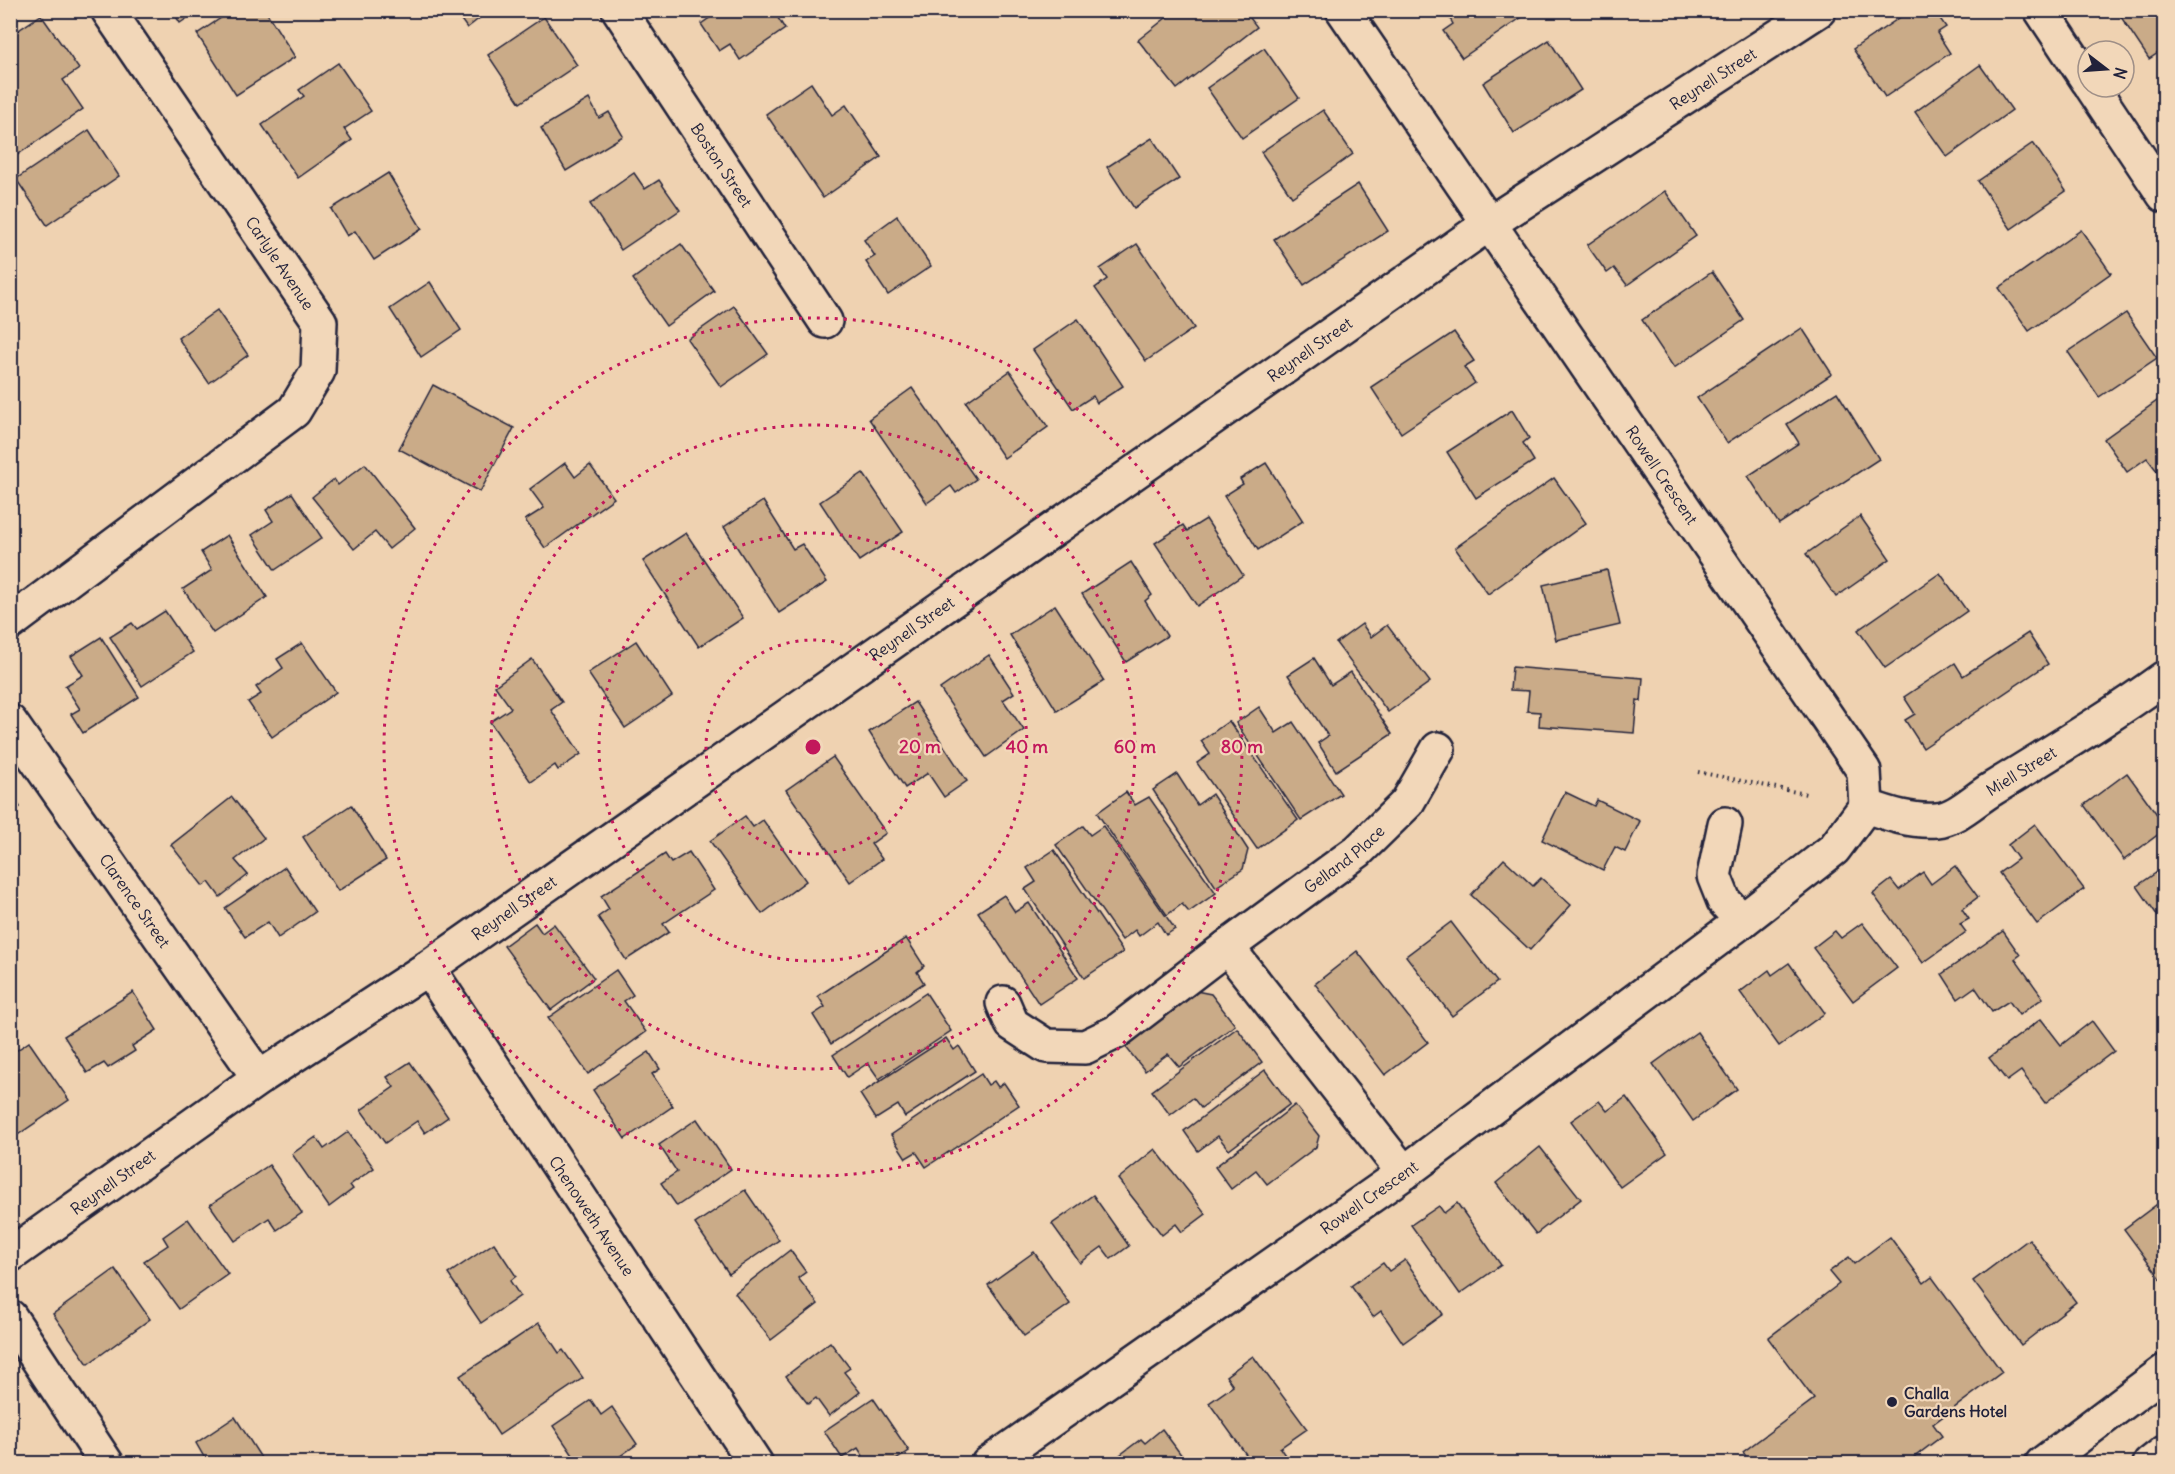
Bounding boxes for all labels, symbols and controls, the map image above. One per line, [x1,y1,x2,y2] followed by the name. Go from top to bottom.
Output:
[2076,39,2136,99] north arrow
[1666,43,1761,114] street label: Reynell Street
[2109,65,2132,82] text: N
[687,119,757,212] street label: Boston Street
[241,212,319,314] street label: Carlyle Avenue
[1263,313,1356,386] street label: Reynell Street
[1622,422,1703,529] street label: Rowell Crescent
[865,592,959,665] street label: Reynell Street
[899,735,941,758] text: 20 m
[1006,735,1048,758] text: 40 m
[1114,735,1156,758] text: 60 m
[1221,735,1263,758] text: 80 m
[803,737,823,757] centre of rings
[1982,741,2061,800] street label: Miell Street
[1300,821,1388,897] street label: Gelland Place
[95,850,175,952] street label: Clarence Street
[467,871,561,944] street label: Reynell Street
[66,1145,159,1219] street label: Reynell Street
[545,1152,639,1280] street label: Chenoweth Avenue
[1316,1156,1422,1239] street label: Rowell Crescent
[1904,1383,2007,1421] place label: Challa Gardens Hotel
[1885,1395,1899,1409] marker: Challa Gardens Hotel

